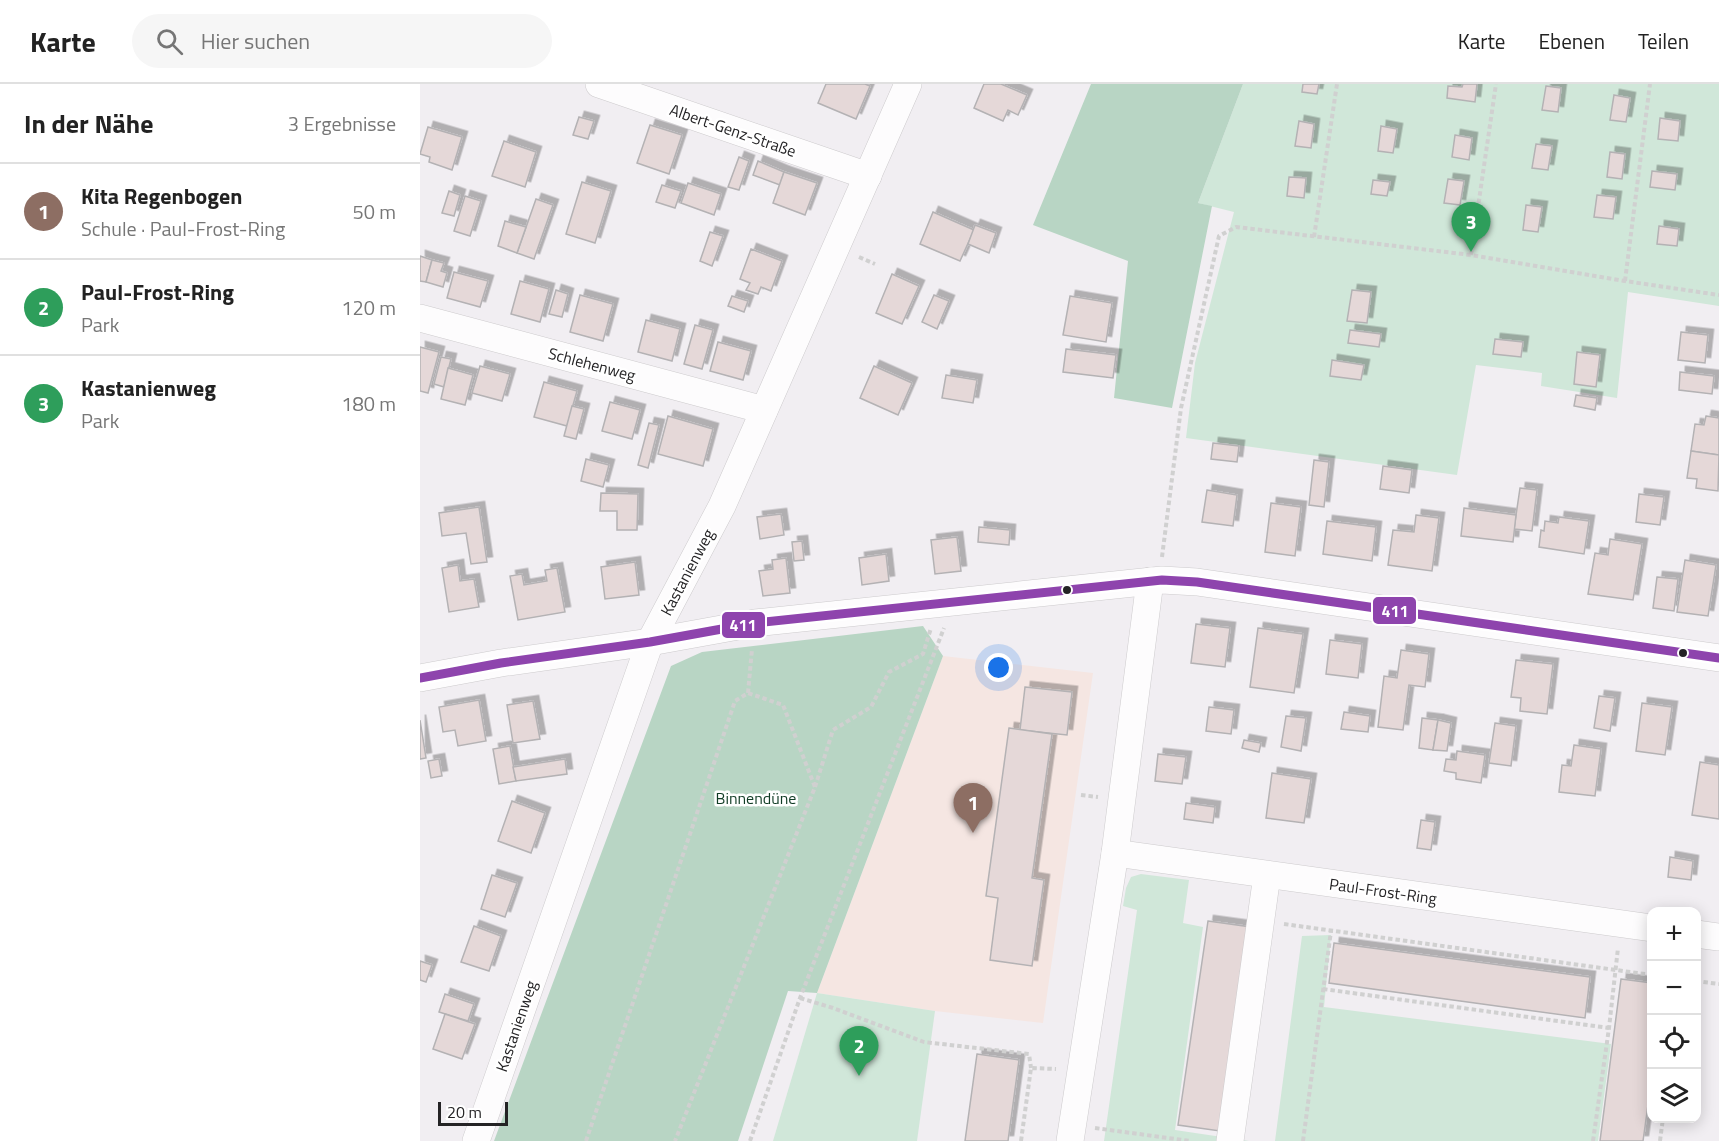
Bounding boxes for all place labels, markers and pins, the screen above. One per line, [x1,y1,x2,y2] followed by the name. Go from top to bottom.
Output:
[1452,202,1490,252] pin: 3
[1061,584,1073,596] unlabelled marker
[1677,647,1689,659] unlabelled marker
[954,784,992,833] pin: 1
[840,1026,878,1076] pin: 2

